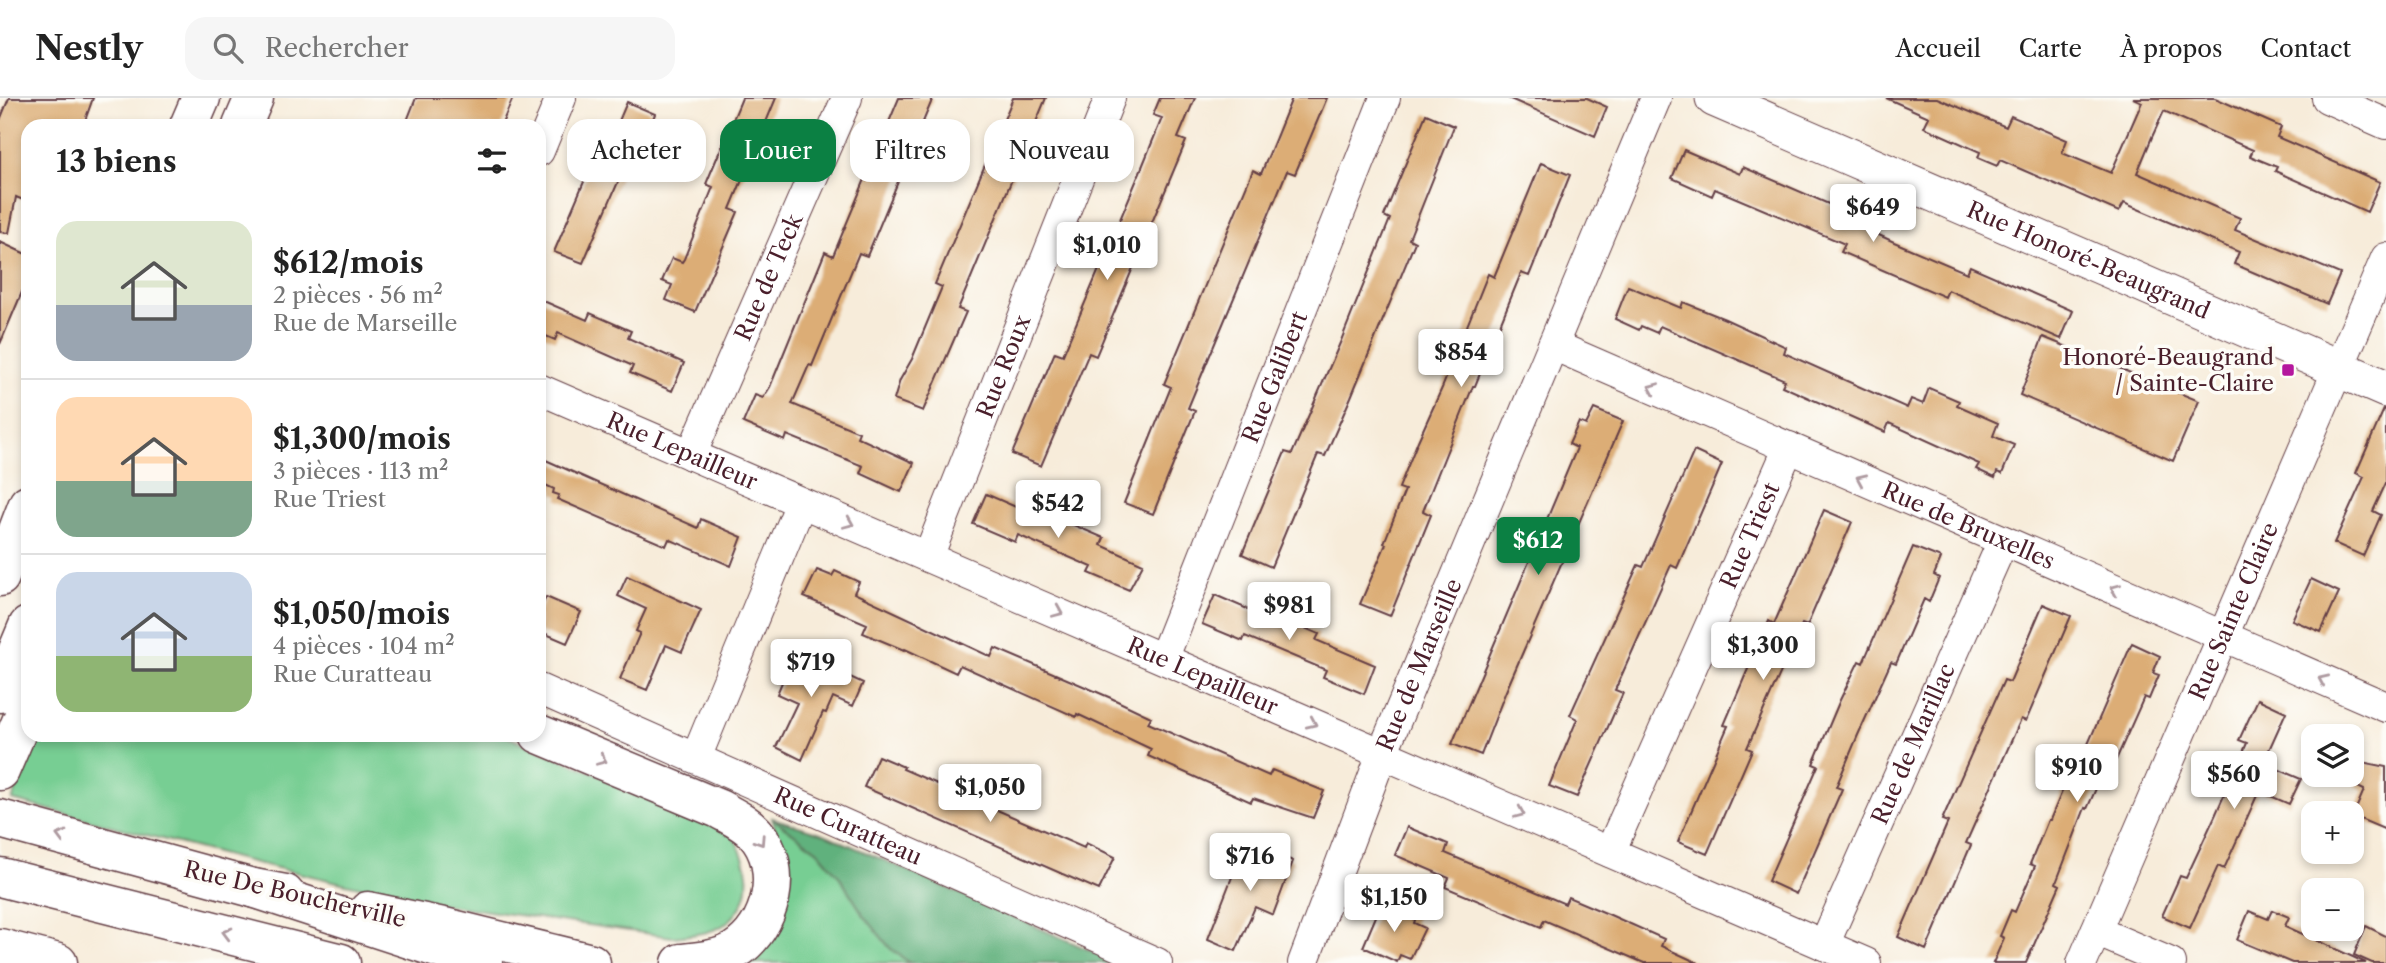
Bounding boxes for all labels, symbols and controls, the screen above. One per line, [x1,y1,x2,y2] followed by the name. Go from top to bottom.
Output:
[185,17,675,80] search box
[35,28,143,69] text: Nestly
[209,29,247,67] icon: search
[265,32,409,64] text: Rechercher
[1896,34,1981,63] text: Accueil
[2019,34,2082,63] text: Carte
[2120,34,2223,63] text: À propos
[2261,34,2351,63] text: Contact
[567,119,706,182] chip: Acheter
[720,119,836,182] chip: Louer
[850,119,970,182] chip: Filtres
[984,119,1134,182] chip: Nouveau
[473,142,511,180] icon: filters
[56,143,177,180] text: 13 biens
[1832,184,1914,244] pin: $649
[1846,193,1900,221] text: $649
[1963,195,2214,325] street label: Rue Honoré-Beaugrand
[729,208,809,345] street label: Rue de Teck
[1050,222,1164,282] pin: $1,010
[1073,231,1141,259] text: $1,010
[273,244,424,281] text: $612/mois
[112,249,196,333] icon: home
[273,281,443,309] text: 2 pièces · 56 m²
[1236,307,1313,447] street label: Rue Galibert
[273,309,457,337] text: Rue de Marseille
[971,310,1037,422] street label: Rue Roux
[1420,330,1502,389] pin: $854
[1434,338,1488,366] text: $854
[2062,343,2274,397] place label: Honoré-Beaugrand / Sainte-Claire
[2280,362,2296,378] marker: Honoré-Beaugrand / Sainte-Claire
[1647,382,1660,396] one-way arrow
[602,406,762,496] street label: Rue Lepailleur
[273,420,451,457] text: $1,300/mois
[112,425,196,509] icon: home
[273,457,449,485] text: 3 pièces · 113 m²
[1856,473,1869,487] one-way arrow
[1878,476,2059,575] street label: Rue de Bruxelles
[1714,478,1785,593] street label: Rue Triest
[1017,480,1099,540] pin: $542
[273,485,386,513] text: Rue Triest
[1032,489,1084,517] text: $542
[842,515,854,529] one-way arrow
[1497,518,1579,577] pin: $612
[2183,518,2284,704] street label: Rue Sainte Claire
[1513,526,1563,554] text: $612
[1371,574,1468,755] street label: Rue de Marseille
[1248,582,1330,642] pin: $981
[2110,583,2122,597] one-way arrow
[1263,591,1315,619] text: $981
[273,595,450,632] text: $1,050/mois
[112,600,196,684] icon: home
[1051,604,1063,618] one-way arrow
[1706,622,1820,682] pin: $1,300
[1123,631,1283,721] street label: Rue Lepailleur
[1727,631,1799,659] text: $1,300
[273,632,455,660] text: 4 pièces · 104 m²
[770,640,852,699] pin: $719
[787,648,835,676] text: $719
[1865,659,1961,829] street label: Rue de Marillac
[273,660,432,688] text: Rue Curatteau
[2318,674,2331,688] one-way arrow
[1305,714,1317,728] one-way arrow
[2301,724,2364,941] map controls
[2301,724,2364,787] button: layers
[2036,744,2118,804] pin: $910
[595,752,607,766] one-way arrow
[2193,752,2275,811] pin: $560
[2051,753,2103,781] text: $910
[2207,760,2261,788] text: $560
[933,764,1047,824] pin: $1,050
[954,773,1026,801] text: $1,050
[770,781,926,871] street label: Rue Curatteau
[2301,801,2364,864] button: +
[1514,805,1526,819] one-way arrow
[55,830,67,844] one-way arrow
[751,833,764,846] one-way arrow
[1209,834,1291,893] pin: $716
[1226,842,1274,870] text: $716
[181,855,409,933] street label: Rue De Boucherville
[1337,874,1451,934] pin: $1,150
[2301,878,2364,941] button: −
[1360,883,1428,911] text: $1,150
[222,927,234,941] one-way arrow

